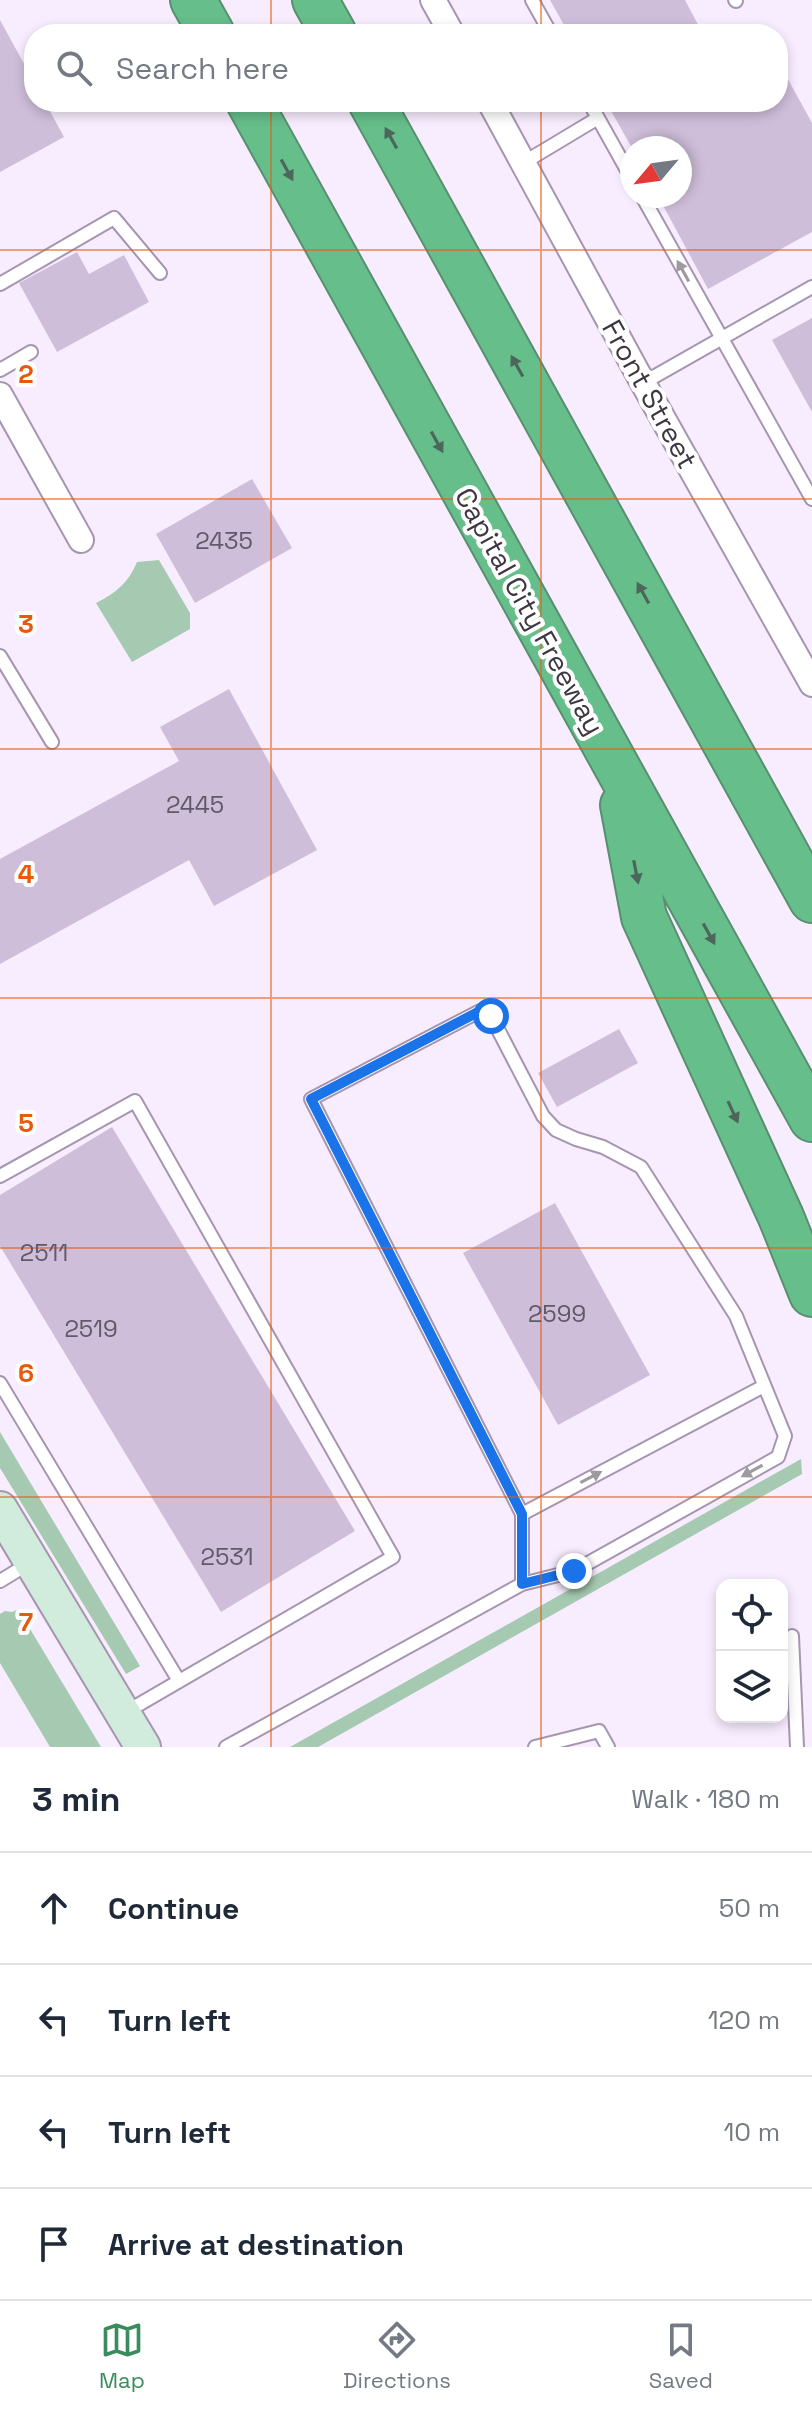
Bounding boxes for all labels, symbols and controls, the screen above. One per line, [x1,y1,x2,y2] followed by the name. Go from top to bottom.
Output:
[24,24,788,112] search box
[52,46,96,90] icon: search
[116,49,289,88] text: Search here
[385,127,399,149] one-way arrow
[620,136,692,208] north arrow
[280,159,294,182] one-way arrow
[676,260,690,282] one-way arrow
[594,313,706,475] street label: Front Street
[510,355,524,377] one-way arrow
[18,357,34,391] text: 2
[429,431,443,453] one-way arrow
[447,481,613,741] street label: Capital City Freeway
[195,525,253,556] house number: 2435
[636,582,650,605] one-way arrow
[18,607,34,641] text: 3
[166,789,224,820] house number: 2445
[18,857,34,891] text: 4
[630,860,642,885] one-way arrow
[702,922,716,945] one-way arrow
[473,998,509,1034] route start
[726,1100,740,1123] one-way arrow
[18,1106,34,1140] text: 5
[20,1237,68,1268] house number: 2511
[528,1298,586,1329] house number: 2599
[64,1313,118,1344] house number: 2519
[18,1356,34,1390] text: 6
[741,1464,764,1478] one-way arrow
[580,1471,603,1484] one-way arrow
[200,1541,254,1572] house number: 2531
[556,1553,592,1589] route end
[716,1579,788,1723] map controls
[716,1579,788,1651] button: locate
[19,1605,33,1639] text: 7
[716,1651,788,1723] button: layers
[32,1778,120,1821] text: 3 min
[631,1782,780,1816] text: Walk · 180 m
[32,1886,76,1930] icon: ahead
[108,1889,239,1928] text: Continue
[719,1891,780,1925] text: 50 m
[32,1998,76,2042] icon: left
[108,2001,231,2040] text: Turn left
[708,2003,780,2037] text: 120 m
[32,2110,76,2154] icon: left
[108,2113,231,2152] text: Turn left
[723,2115,780,2149] text: 10 m
[32,2222,76,2266] icon: arrive
[108,2225,404,2264] text: Arrive at destination
[99,2318,145,2394] tab: Map
[343,2318,451,2394] tab: Directions
[649,2318,713,2394] tab: Saved

